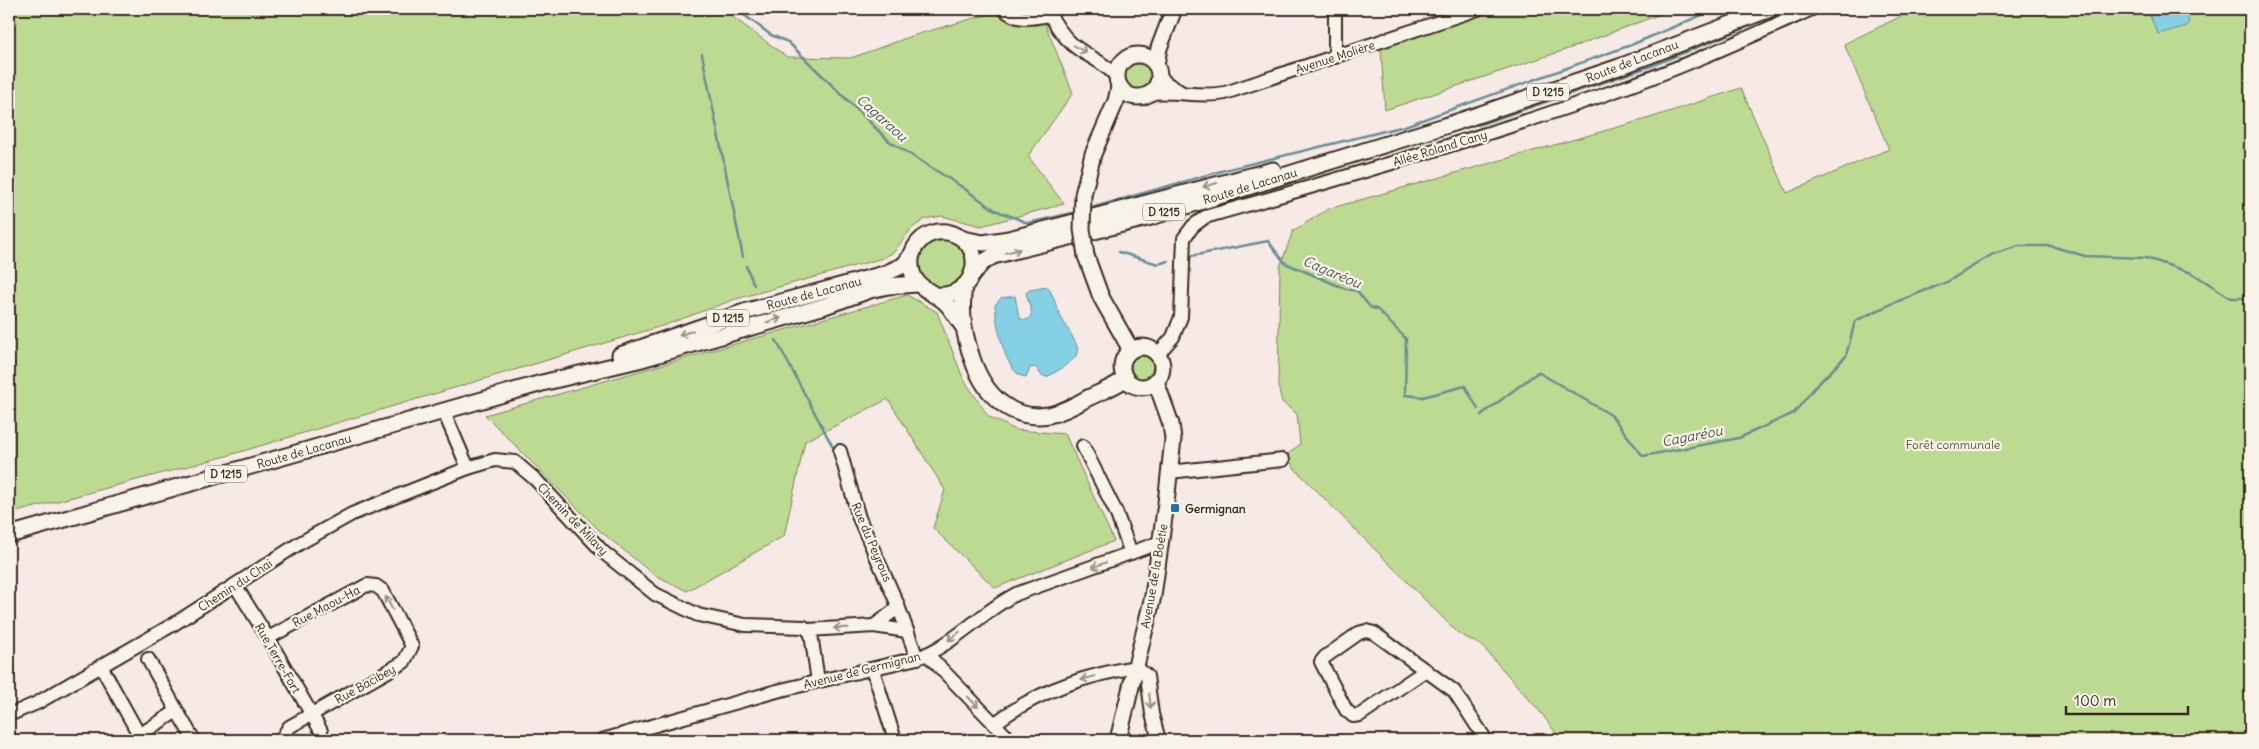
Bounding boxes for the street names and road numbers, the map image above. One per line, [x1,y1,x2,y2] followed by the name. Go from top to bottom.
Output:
[1584,36,1680,86] street label: Route de Lacanau
[1294,37,1376,77] street label: Avenue Molière
[1527,84,1569,100] road number: D 1215
[1391,127,1489,169] street label: Allée Roland Cany
[1201,165,1299,207] street label: Route de Lacanau
[1143,203,1185,220] road number: D 1215
[765,273,863,313] street label: Route de Lacanau
[707,310,749,326] road number: D 1215
[255,430,353,472] street label: Route de Lacanau
[205,466,247,482] road number: D 1215
[535,480,611,558] street label: Chemin de Milavy
[849,500,895,584] street label: Rue du Peyrous
[1137,522,1171,630] street label: Avenue de la Boétie
[195,555,275,615] street label: Chemin du Chai
[290,582,363,630] street label: Rue Maou-Ha
[252,620,304,696] street label: Rue Terre-Fort
[802,648,922,692] street label: Avenue de Germignan
[332,661,398,707] street label: Rue Bacibey

